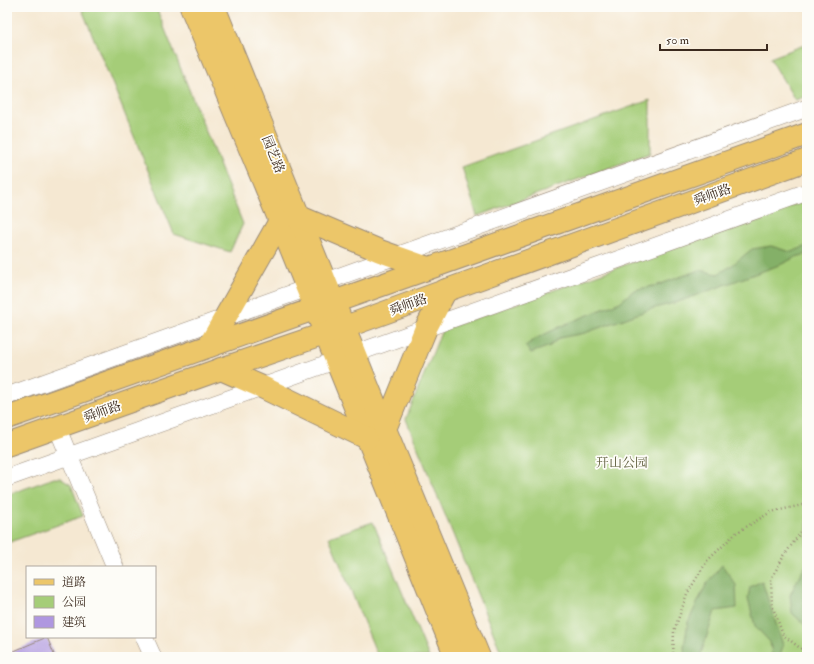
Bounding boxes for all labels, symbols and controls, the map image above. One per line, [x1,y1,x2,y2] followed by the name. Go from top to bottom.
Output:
[660,26,767,52] scale bar
[666,33,690,48] text: 50 m
[258,133,288,175] street label: 园艺路
[691,181,733,209] street label: 舜师路
[387,291,429,319] street label: 舜师路
[81,398,123,426] street label: 舜师路
[596,455,648,471] park label: 幵山公园
[26,566,156,638] legend
[62,575,86,590] text: 道路
[62,595,86,610] text: 公园
[62,615,86,630] text: 建筑

